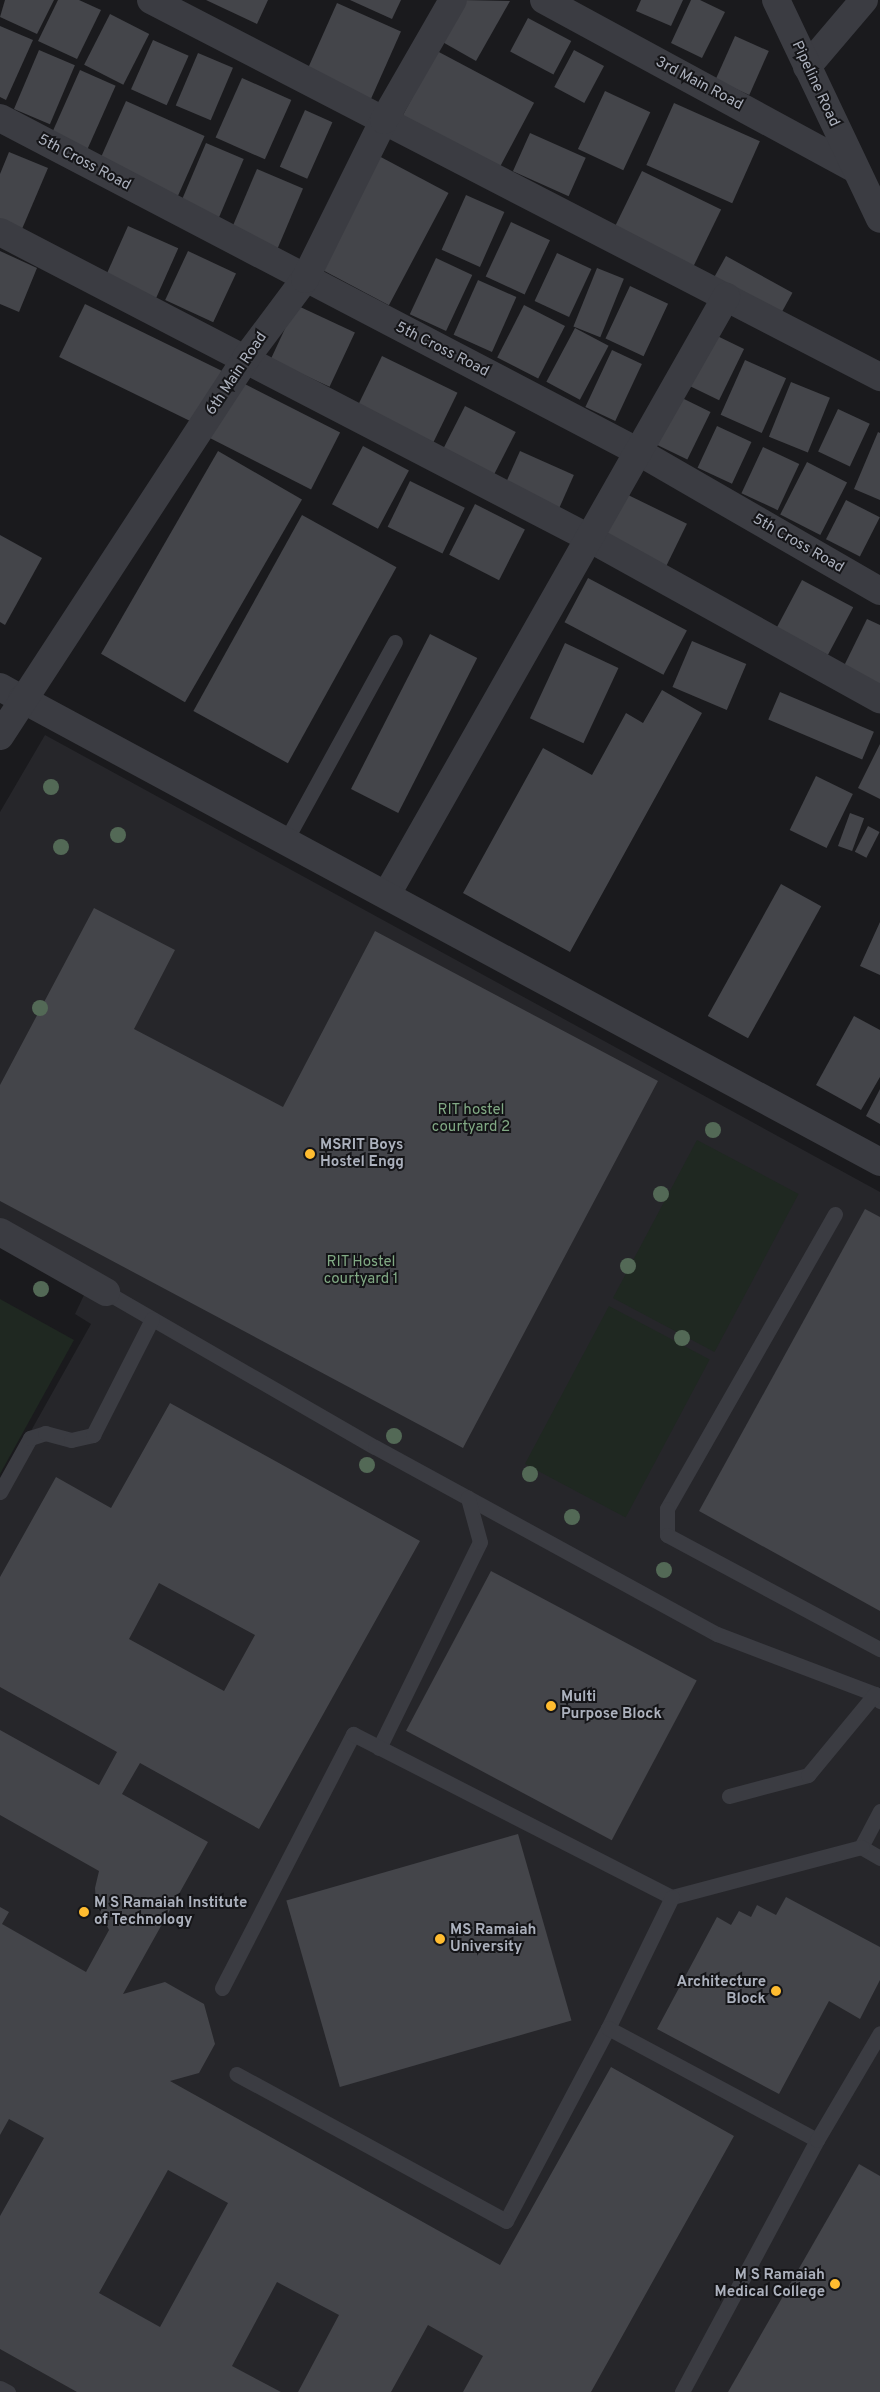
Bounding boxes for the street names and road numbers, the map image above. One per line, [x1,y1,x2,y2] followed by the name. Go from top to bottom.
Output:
[787,38,843,130] street label: Pipeline Road
[652,53,746,115] street label: 3rd Main Road
[35,131,133,195] street label: 5th Cross Road
[392,319,492,381] street label: 5th Cross Road
[203,329,271,419] street label: 6th Main Road
[749,511,847,577] street label: 5th Cross Road

